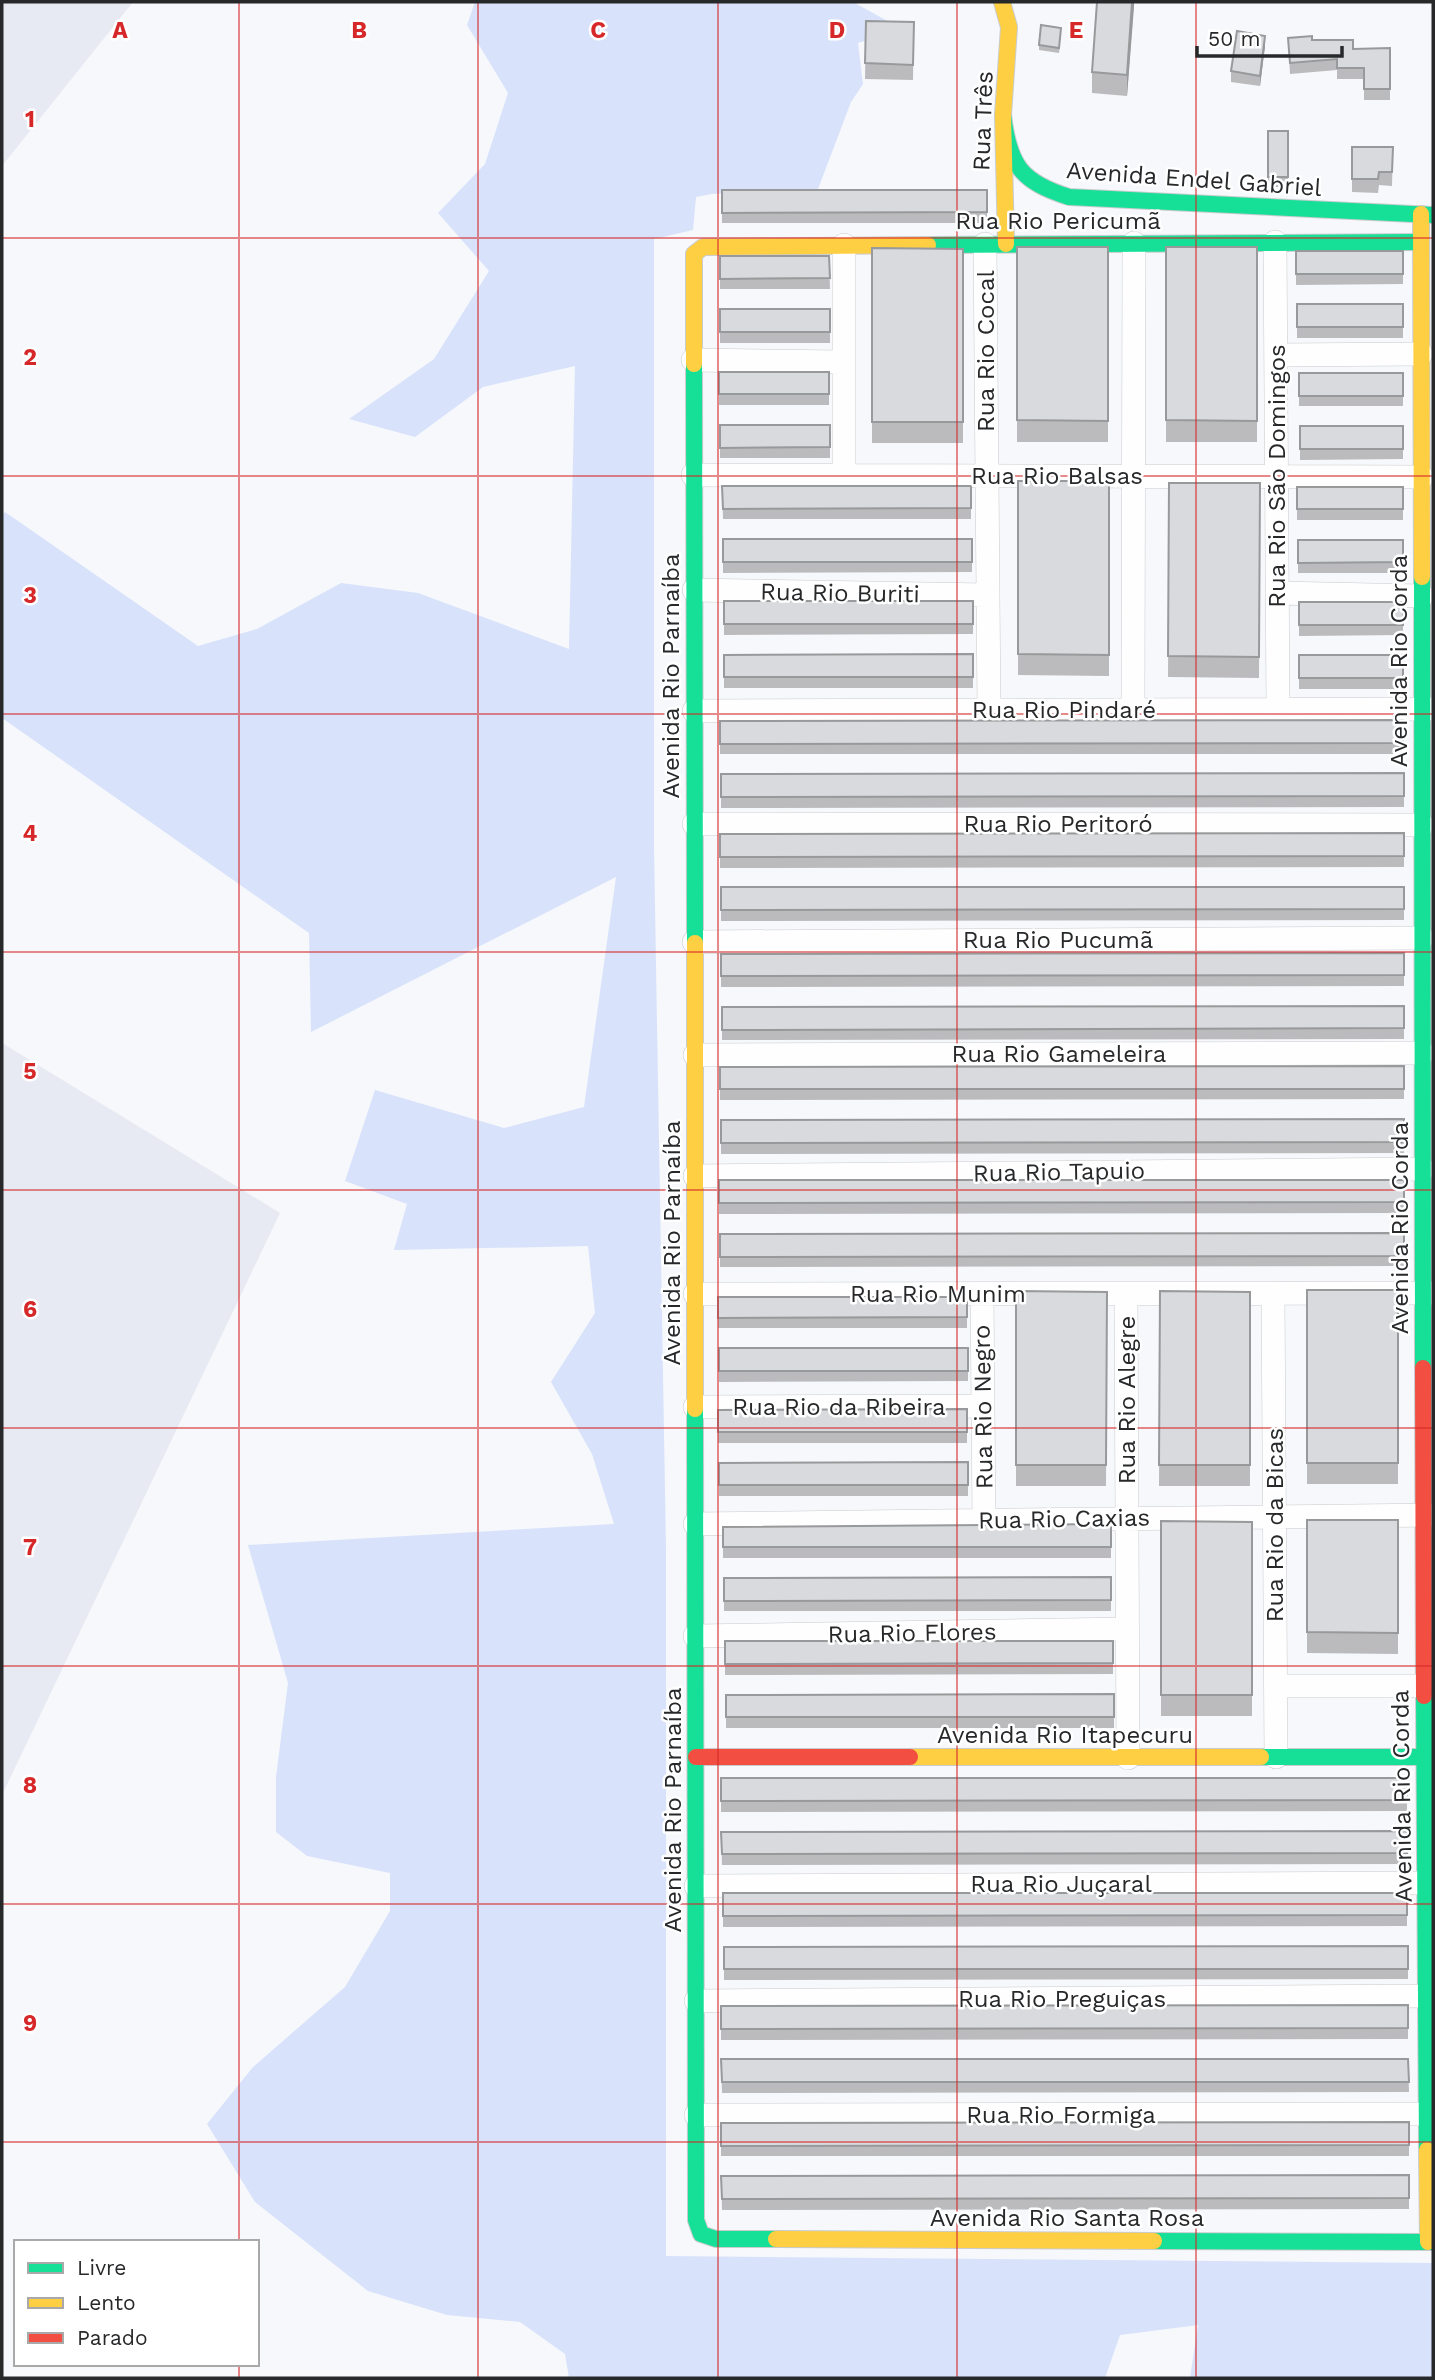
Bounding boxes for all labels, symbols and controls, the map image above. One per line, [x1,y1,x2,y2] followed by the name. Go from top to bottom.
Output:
[1197,14,1342,58] scale bar
[112,17,128,44] text: A
[351,17,367,44] text: B
[590,17,606,44] text: C
[829,17,845,44] text: D
[1069,17,1083,44] text: E
[1208,26,1260,51] text: 50 m
[967,71,999,171] street label: Rua Três
[25,106,35,133] text: 1
[1065,156,1323,202] street label: Avenida Endel Gabriel
[955,207,1161,235] street label: Rua Rio Pericumã
[972,269,1000,432] street label: Rua Rio Cocal
[23,344,37,371] text: 2
[1263,344,1291,608] street label: Rua Rio São Domingos
[971,462,1143,490] street label: Rua Rio Balsas
[657,553,685,799] street label: Avenida Rio Parnaíba
[1385,555,1413,767] street label: Avenida Rio Corda
[760,578,920,608] street label: Rua Rio Buriti
[23,582,37,609] text: 3
[972,696,1156,724] street label: Rua Rio Pindaré
[963,810,1153,838] street label: Rua Rio Peritoró
[23,820,38,847] text: 4
[963,926,1153,954] street label: Rua Rio Pucumã
[952,1040,1166,1068] street label: Rua Rio Gameleira
[23,1058,37,1085] text: 5
[658,1120,686,1366] street label: Avenida Rio Parnaíba
[1386,1122,1414,1334] street label: Avenida Rio Corda
[973,1156,1145,1188] street label: Rua Rio Tapuio
[850,1280,1026,1308] street label: Rua Rio Munim
[23,1296,37,1323] text: 6
[1113,1316,1141,1484] street label: Rua Rio Alegre
[968,1325,998,1489] street label: Rua Rio Negro
[732,1393,946,1421] street label: Rua Rio da Ribeira
[1261,1428,1289,1622] street label: Rua Rio da Bicas
[978,1504,1150,1534] street label: Rua Rio Caxias
[23,1534,37,1561] text: 7
[827,1618,997,1648] street label: Rua Rio Flores
[659,1687,687,1933] street label: Avenida Rio Parnaíba
[1386,1689,1418,1903] street label: Avenida Rio Corda
[937,1721,1193,1749] street label: Avenida Rio Itapecuru
[23,1772,37,1799] text: 8
[970,1870,1152,1898] street label: Rua Rio Juçaral
[958,1985,1166,2013] street label: Rua Rio Preguiças
[23,2010,37,2037] text: 9
[966,2101,1156,2129] street label: Rua Rio Formiga
[930,2204,1204,2232] street label: Avenida Rio Santa Rosa
[14,2240,259,2366] legend
[77,2255,126,2280] text: Livre
[77,2290,136,2315] text: Lento
[77,2325,148,2350] text: Parado

